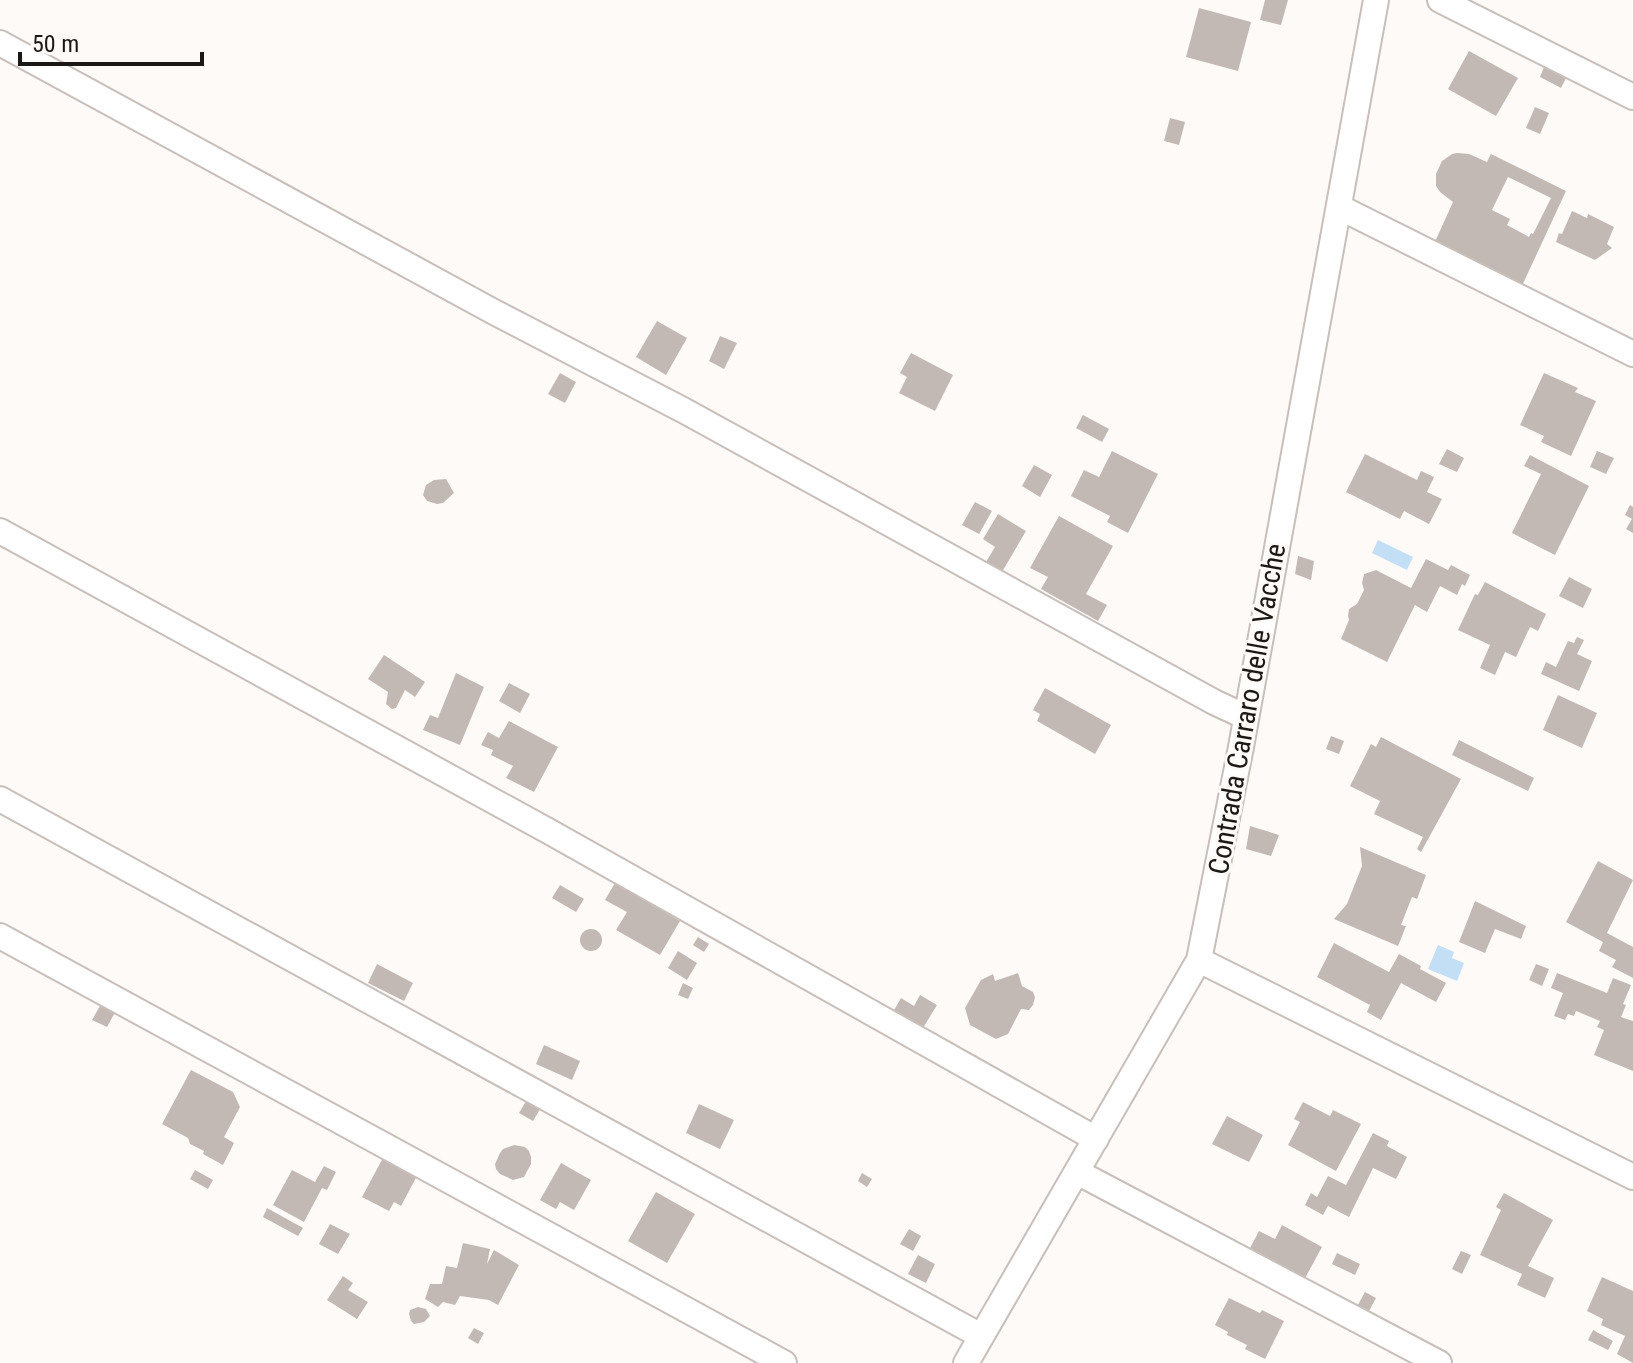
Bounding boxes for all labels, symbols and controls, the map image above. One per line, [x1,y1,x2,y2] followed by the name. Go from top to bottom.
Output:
[20,16,202,66] scale bar
[32,30,79,58] text: 50 m
[1202,541,1292,877] street label: Contrada Carraro delle Vacche

